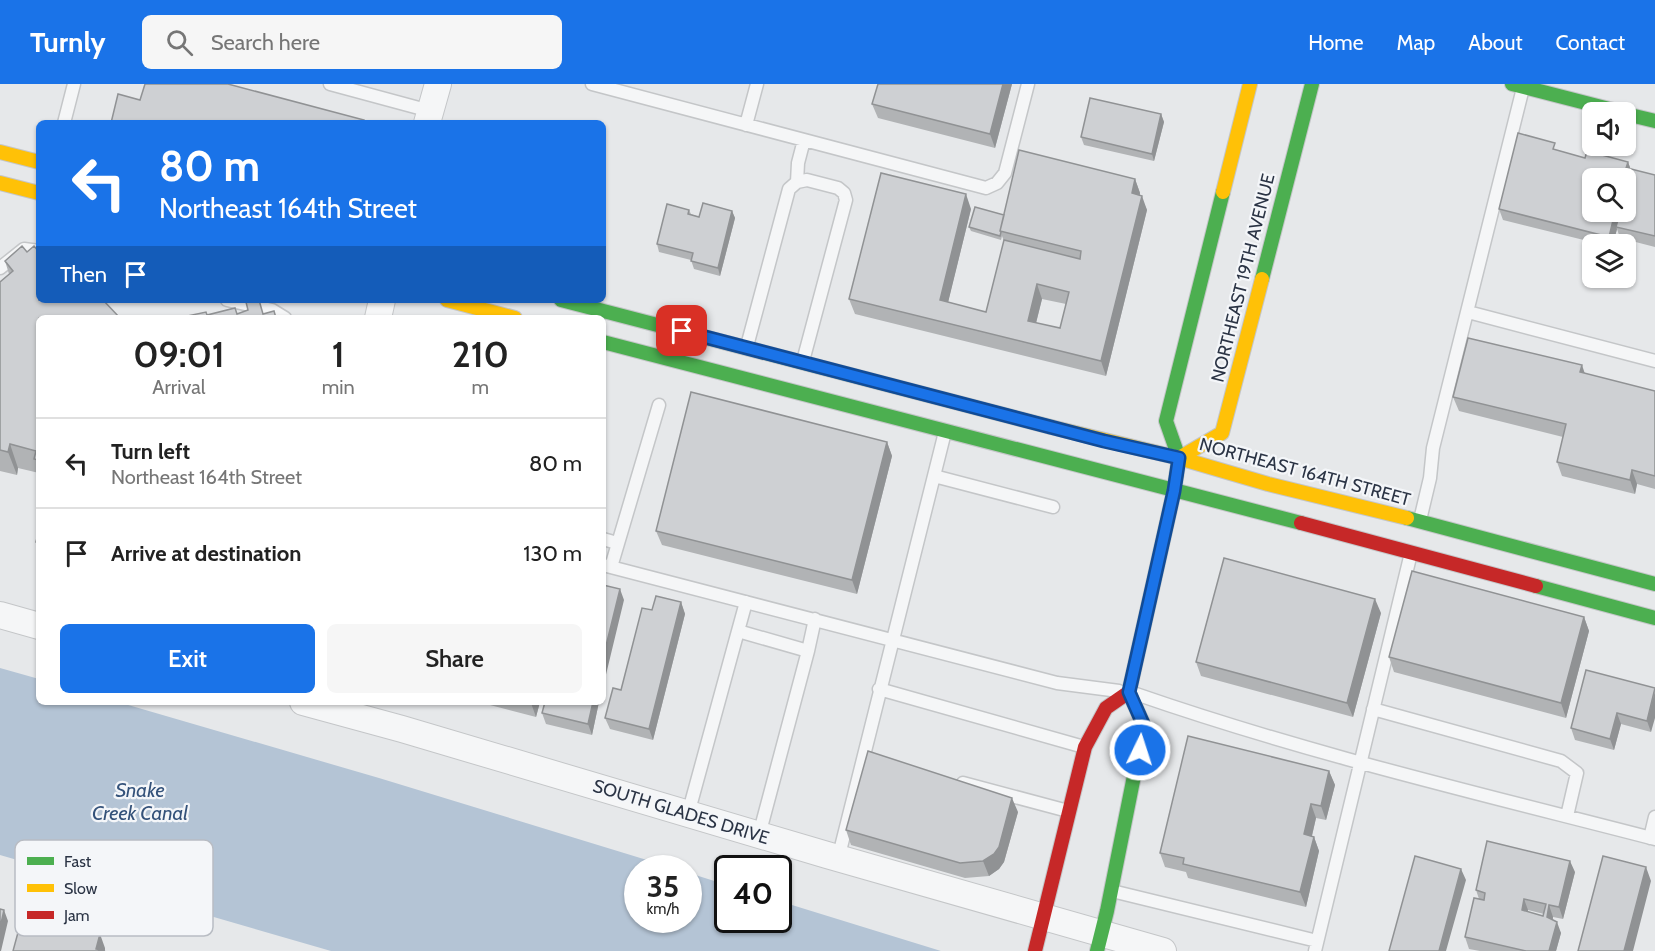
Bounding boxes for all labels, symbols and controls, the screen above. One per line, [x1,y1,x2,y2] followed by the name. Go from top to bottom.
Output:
[142,15,562,69] search box
[30,25,106,59] text: Turnly
[163,26,196,59] icon: search
[211,29,320,56] text: Search here
[1308,30,1364,55] text: Home
[1397,30,1435,55] text: Map
[1468,30,1522,55] text: About
[1555,30,1625,55] text: Contact
[1582,102,1636,288] map controls
[1582,102,1636,156] button: sound
[159,140,260,192] text: 80 m
[60,144,138,222] icon: left
[1582,168,1636,222] button: search
[1206,172,1280,384] street label: NORTHEAST 19TH AVENUE
[159,192,417,225] text: Northeast 164th Street
[1582,234,1636,288] button: layers
[119,258,152,291] icon: arrive
[60,261,107,288] text: Then
[656,305,707,356] pin
[665,314,698,347] icon: arrive
[133,332,225,376] text: 09:01
[332,332,345,376] text: 1
[452,332,509,376] text: 210
[152,375,205,399] text: Arrival
[322,375,355,399] text: min
[472,375,489,399] text: m
[1197,433,1413,511] street label: NORTHEAST 164TH STREET
[111,438,190,465] text: Turn left
[60,447,93,480] icon: left
[529,450,582,477] text: 80 m
[111,465,302,489] text: Northeast 164th Street
[60,537,93,570] icon: arrive
[111,540,301,567] text: Arrive at destination
[523,540,582,567] text: 130 m
[60,624,315,693] button: Exit
[327,624,582,693] button: Share
[1108,718,1172,782] position arrow
[590,775,772,849] street label: SOUTH GLADES DRIVE
[92,778,188,825] water label: Snake Creek Canal
[15,840,213,936] legend
[64,852,92,871] text: Fast
[714,855,792,933] speed limit sign: 40
[647,868,679,905] text: 35
[64,879,98,898] text: Slow
[647,900,679,918] text: km/h
[63,906,90,925] text: Jam

